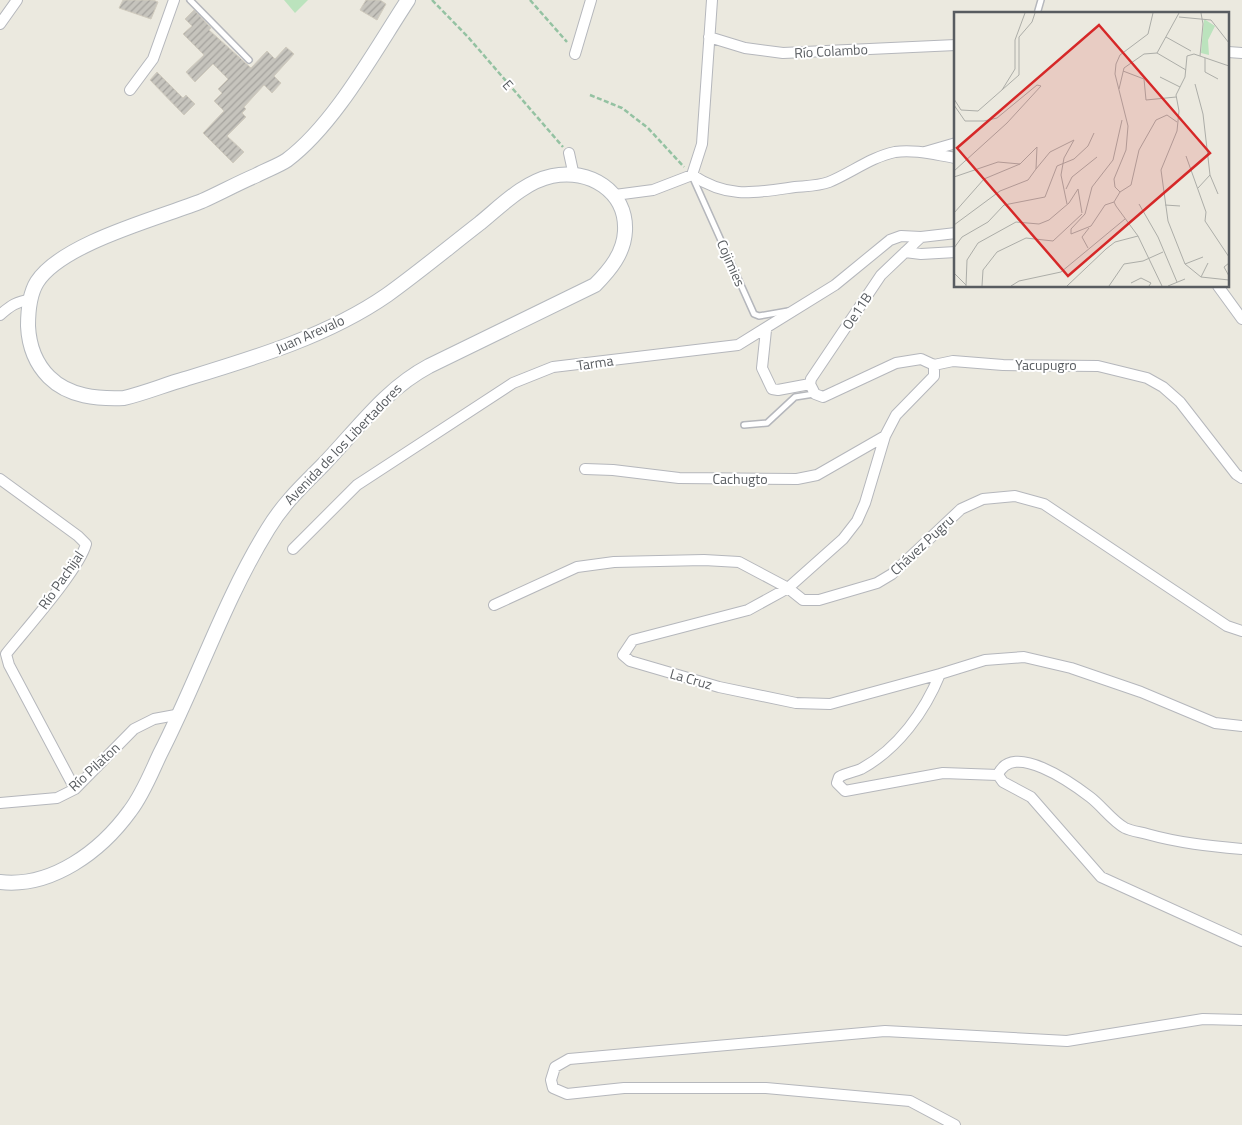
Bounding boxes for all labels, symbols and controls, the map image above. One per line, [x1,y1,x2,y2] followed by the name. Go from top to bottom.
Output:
[954,12,1230,288] inset map
[794,38,868,63] street label: Río Colambo
[498,75,519,95] street label: E
[712,236,751,290] street label: Cojimies
[837,288,877,333] street label: Oe11B
[272,309,348,358] street label: Juan Arevalo
[575,350,615,375] street label: Tarma
[1015,354,1077,375] street label: Yacupugro
[279,378,406,509] street label: Avenida de los Libertadores
[712,468,768,489] street label: Cachugto
[885,510,958,580] street label: Chávez Pugru
[33,546,89,613] street label: Río Pachijal
[668,662,715,695] street label: La Cruz
[63,737,124,796] street label: Río Pilaton

